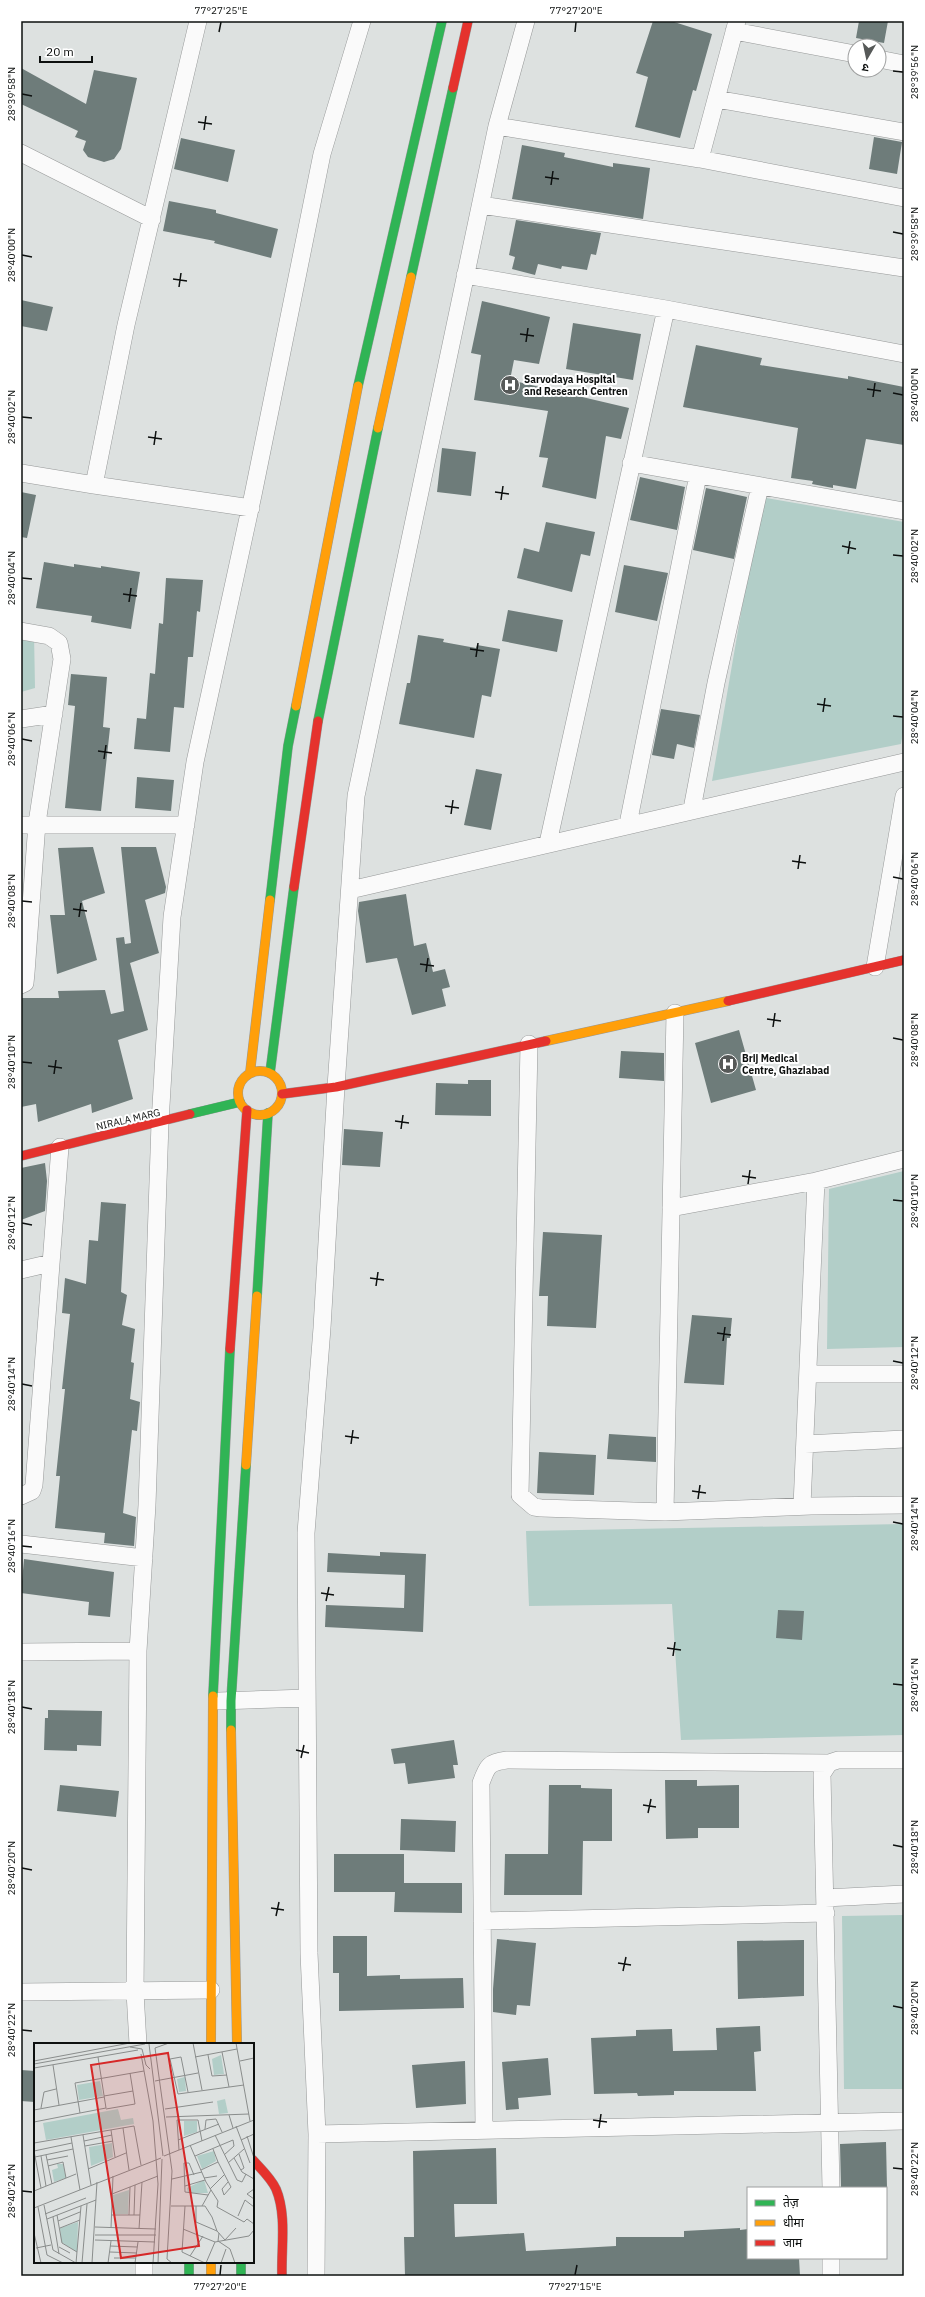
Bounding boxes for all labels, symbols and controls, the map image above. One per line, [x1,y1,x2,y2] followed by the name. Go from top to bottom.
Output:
[194,4,248,17] text: 77°27'25"E
[549,4,603,17] text: 77°27'20"E
[40,38,92,64] scale bar
[847,38,887,78] north arrow
[46,44,74,59] text: 20 m
[908,45,921,99] text: 28°39'56"N
[861,60,870,75] text: उ
[5,67,18,121] text: 28°39'58"N
[908,207,921,261] text: 28°39'58"N
[5,228,18,282] text: 28°40'00"N
[908,368,921,422] text: 28°40'00"N
[524,373,628,398] place label: Sarvodaya Hospital and Research Centren
[499,374,521,396] hospital icon: Sarvodaya Hospital and Research Centren
[5,390,18,444] text: 28°40'02"N
[908,529,921,583] text: 28°40'02"N
[5,551,18,605] text: 28°40'04"N
[908,690,921,744] text: 28°40'04"N
[5,712,18,766] text: 28°40'06"N
[908,852,921,906] text: 28°40'06"N
[5,874,18,928] text: 28°40'08"N
[908,1013,921,1067] text: 28°40'08"N
[5,1035,18,1089] text: 28°40'10"N
[742,1052,829,1077] place label: Brij Medical Centre, Ghaziabad
[717,1053,739,1075] hospital icon: Brij Medical Centre, Ghaziabad
[95,1106,162,1133] street label: NIRALA MARG
[908,1174,921,1228] text: 28°40'10"N
[5,1196,18,1250] text: 28°40'12"N
[908,1336,921,1390] text: 28°40'12"N
[5,1357,18,1411] text: 28°40'14"N
[908,1497,921,1551] text: 28°40'14"N
[5,1519,18,1573] text: 28°40'16"N
[908,1658,921,1712] text: 28°40'16"N
[5,1680,18,1734] text: 28°40'18"N
[908,1820,921,1874] text: 28°40'18"N
[5,1841,18,1895] text: 28°40'20"N
[908,1981,921,2035] text: 28°40'20"N
[5,2003,18,2057] text: 28°40'22"N
[34,2043,254,2263] inset map
[908,2142,921,2196] text: 28°40'22"N
[5,2164,18,2218] text: 28°40'24"N
[747,2187,887,2259] legend
[783,2195,800,2210] text: तेज़
[783,2215,805,2230] text: धीमा
[783,2235,803,2250] text: जाम
[193,2280,247,2293] text: 77°27'20"E
[548,2280,602,2293] text: 77°27'15"E

